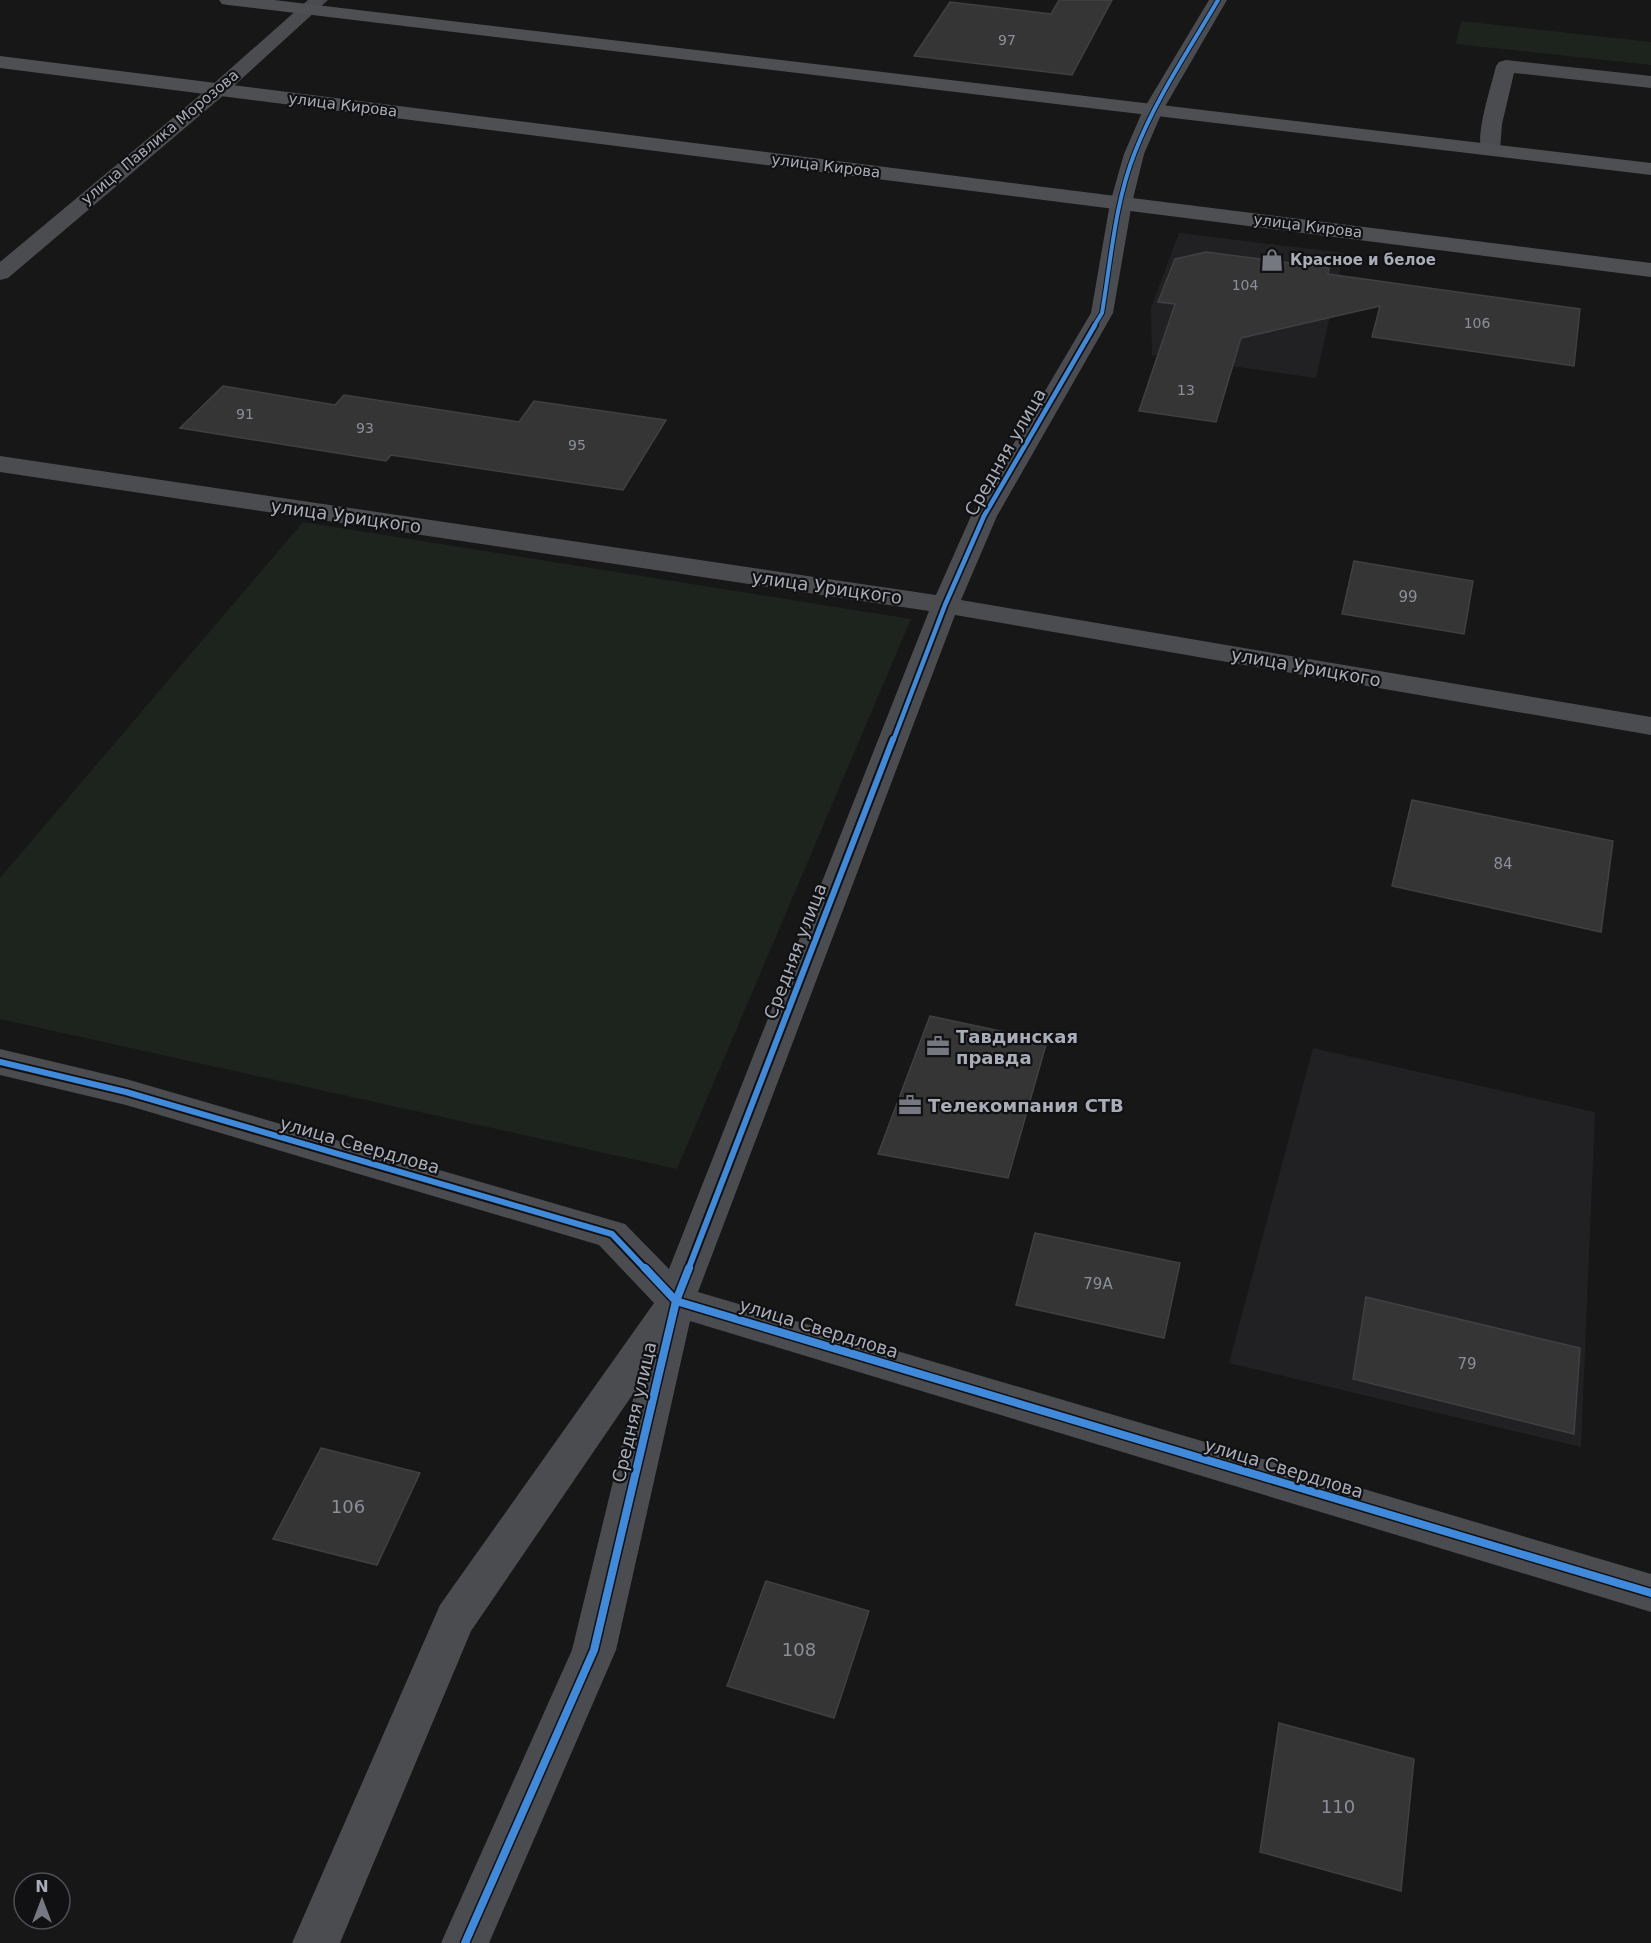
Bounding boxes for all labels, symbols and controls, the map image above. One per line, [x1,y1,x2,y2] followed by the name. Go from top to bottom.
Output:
[998,32,1016,48] house number: 97
[78,66,242,208] street label: улица Павлика Морозова
[288,89,398,121] street label: улица Кирова
[771,150,881,182] street label: улица Кирова
[1253,210,1363,242] street label: улица Кирова
[1259,247,1285,273] shop icon: Красное и белое
[1290,251,1436,269] place label: Красное и белое
[1232,277,1258,293] house number: 104
[1464,315,1490,331] house number: 106
[1177,382,1195,398] house number: 13
[960,384,1050,520] street label: Средняя улица
[236,406,254,422] house number: 91
[356,420,374,436] house number: 93
[568,437,586,453] house number: 95
[269,495,423,537] street label: улица Урицкого
[750,566,904,608] street label: улица Урицкого
[1398,588,1418,606] house number: 99
[1230,644,1382,690] street label: улица Урицкого
[1493,855,1513,873] house number: 84
[759,880,831,1022] street label: Средняя улица
[956,1026,1078,1068] place label: Тавдинская правда
[925,1033,951,1059] office icon: Тавдинская правда
[897,1092,923,1118] office icon: Телекомпания СТВ
[928,1095,1124,1116] place label: Телекомпания СТВ
[278,1112,442,1178] street label: улица Свердлова
[1083,1275,1113,1293] house number: 79А
[737,1294,901,1362] street label: улица Свердлова
[608,1340,660,1484] street label: Средняя улица
[1457,1355,1477,1373] house number: 79
[1202,1434,1366,1502] street label: улица Свердлова
[331,1496,365,1517] house number: 106
[782,1639,816,1660] house number: 108
[1321,1796,1355,1817] house number: 110
[12,1871,72,1931] north arrow
[35,1877,49,1896] text: N

